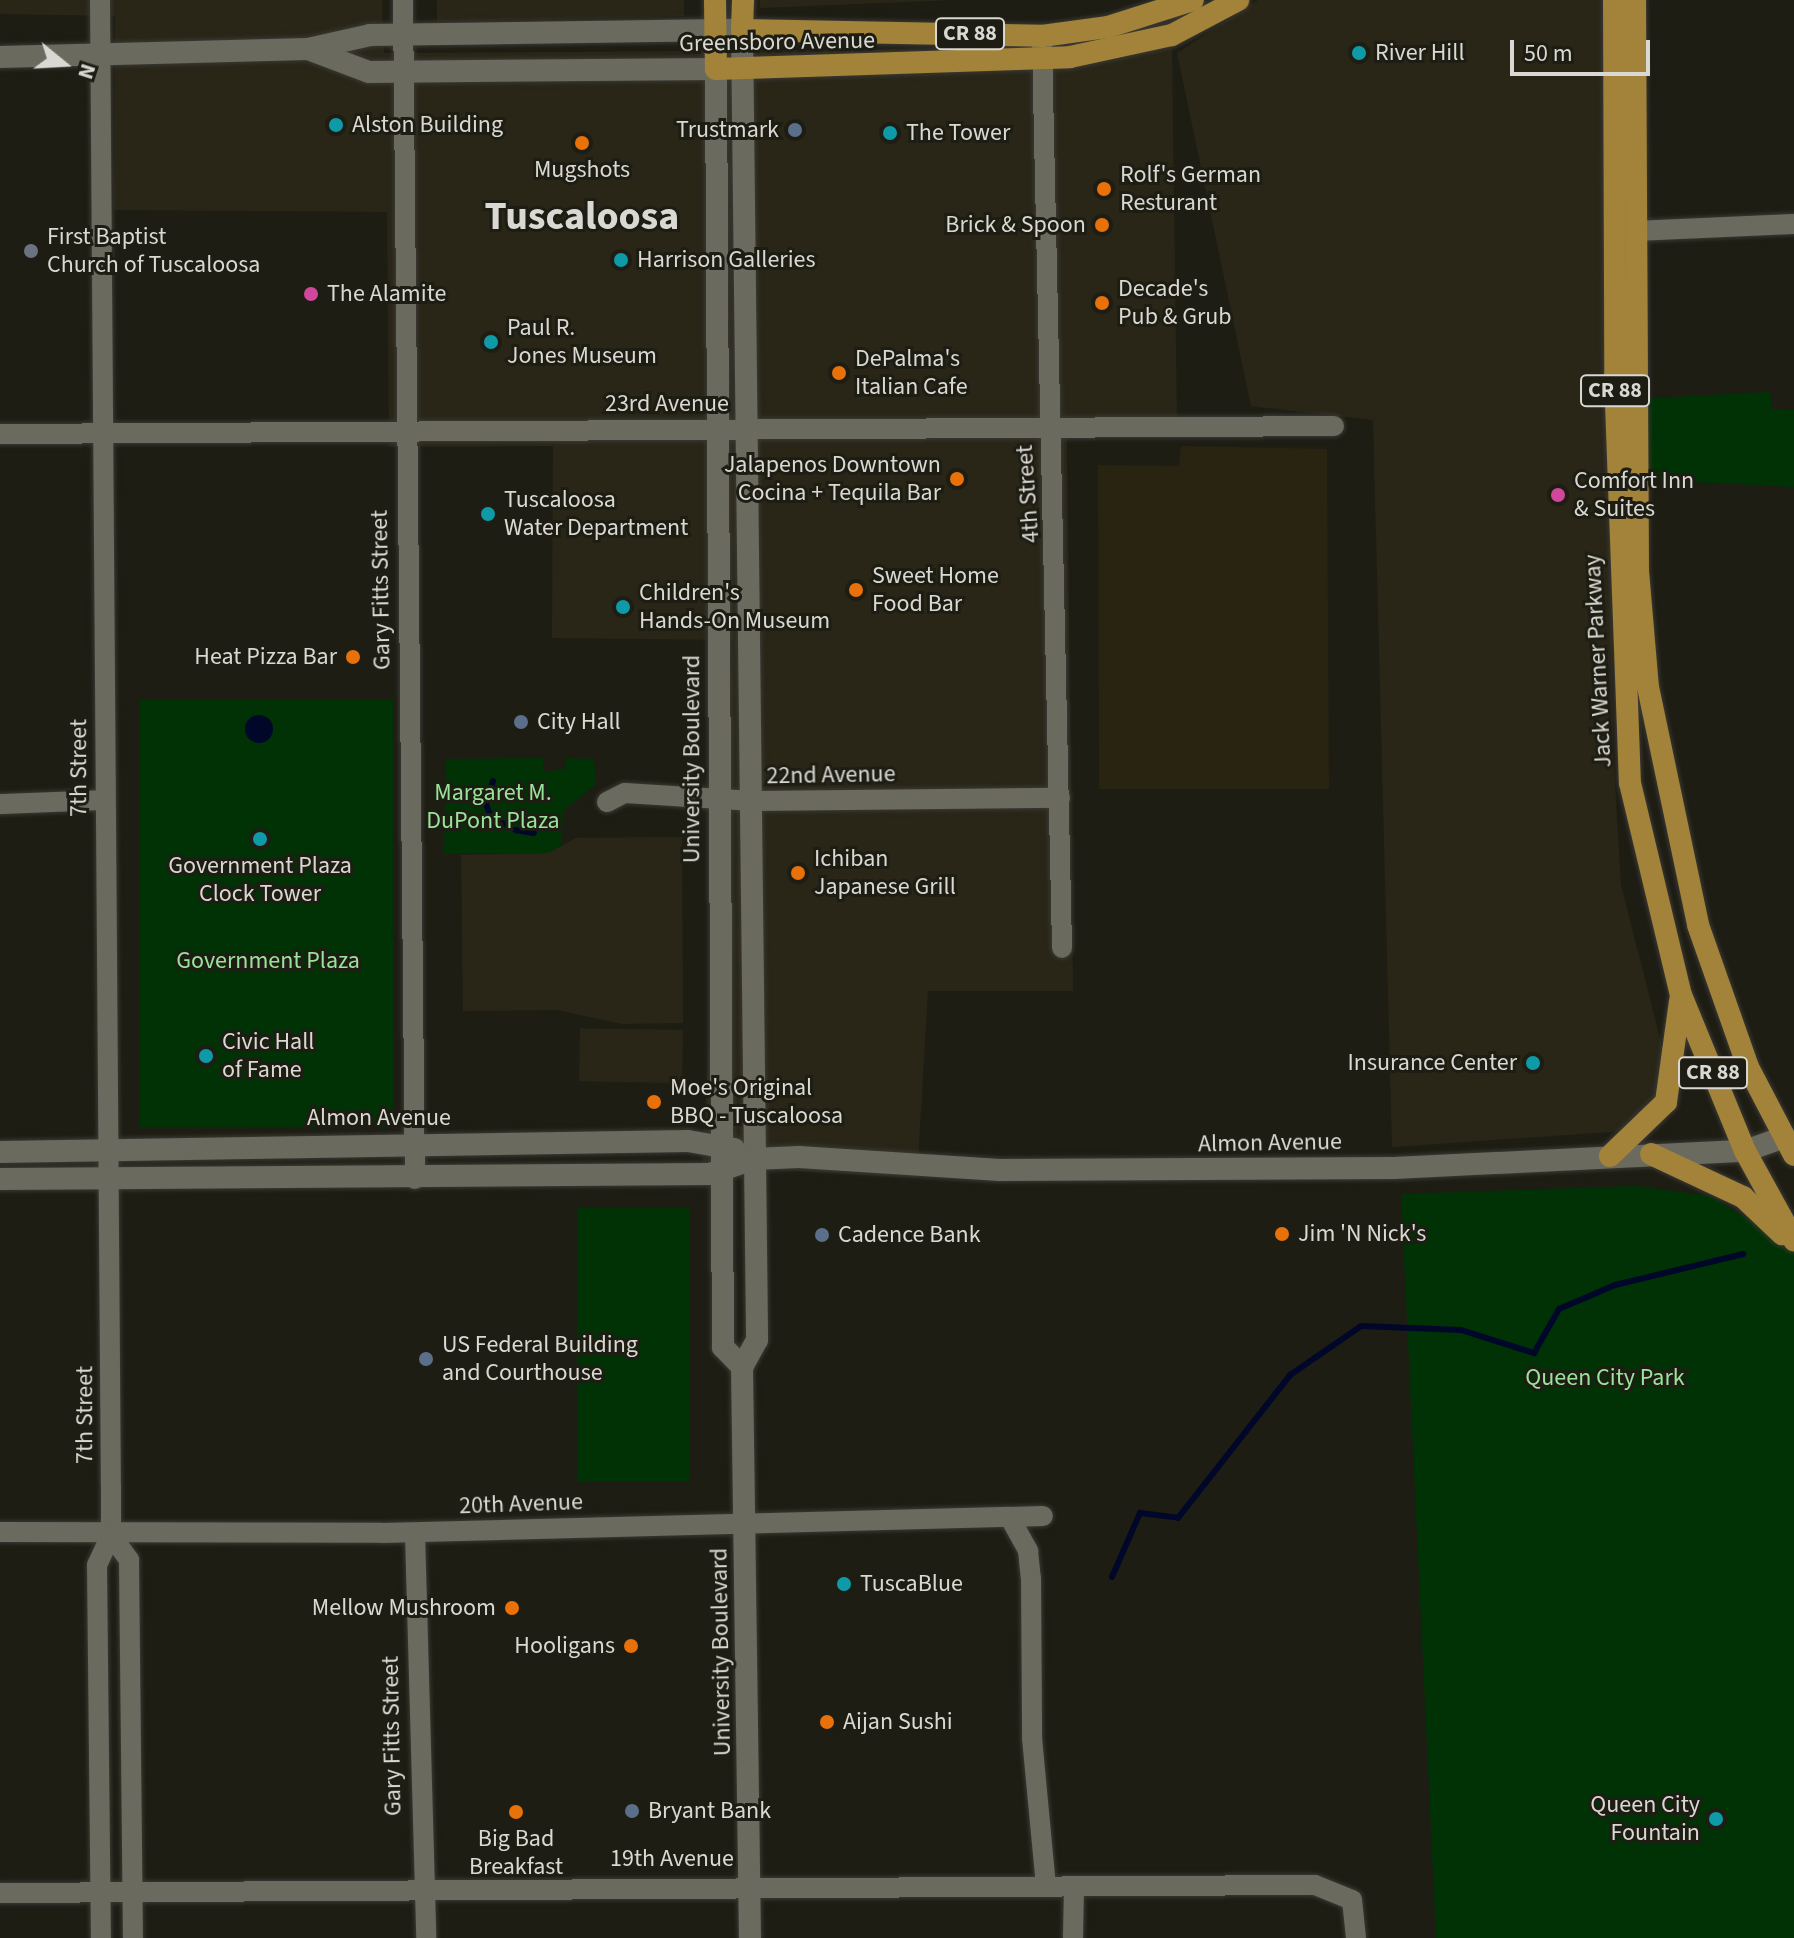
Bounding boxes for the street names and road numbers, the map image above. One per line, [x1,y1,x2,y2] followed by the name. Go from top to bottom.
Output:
[934,16,1006,52] road number: CR 88
[679,26,875,58] street label: Greensboro Avenue
[1579,373,1651,409] road number: CR 88
[605,390,729,418] street label: 23rd Avenue
[1010,444,1046,544] street label: 4th Street
[365,510,397,670] street label: Gary Fitts Street
[1578,554,1618,768] street label: Jack Warner Parkway
[678,655,706,863] street label: University Boulevard
[65,719,93,817] street label: 7th Street
[766,759,896,791] street label: 22nd Avenue
[1677,1055,1749,1091] road number: CR 88
[307,1104,451,1132] street label: Almon Avenue
[1198,1127,1342,1159] street label: Almon Avenue
[71,1366,99,1464] street label: 7th Street
[459,1487,583,1521] street label: 20th Avenue
[705,1548,737,1756] street label: University Boulevard
[376,1656,408,1816] street label: Gary Fitts Street
[610,1845,734,1873] street label: 19th Avenue

